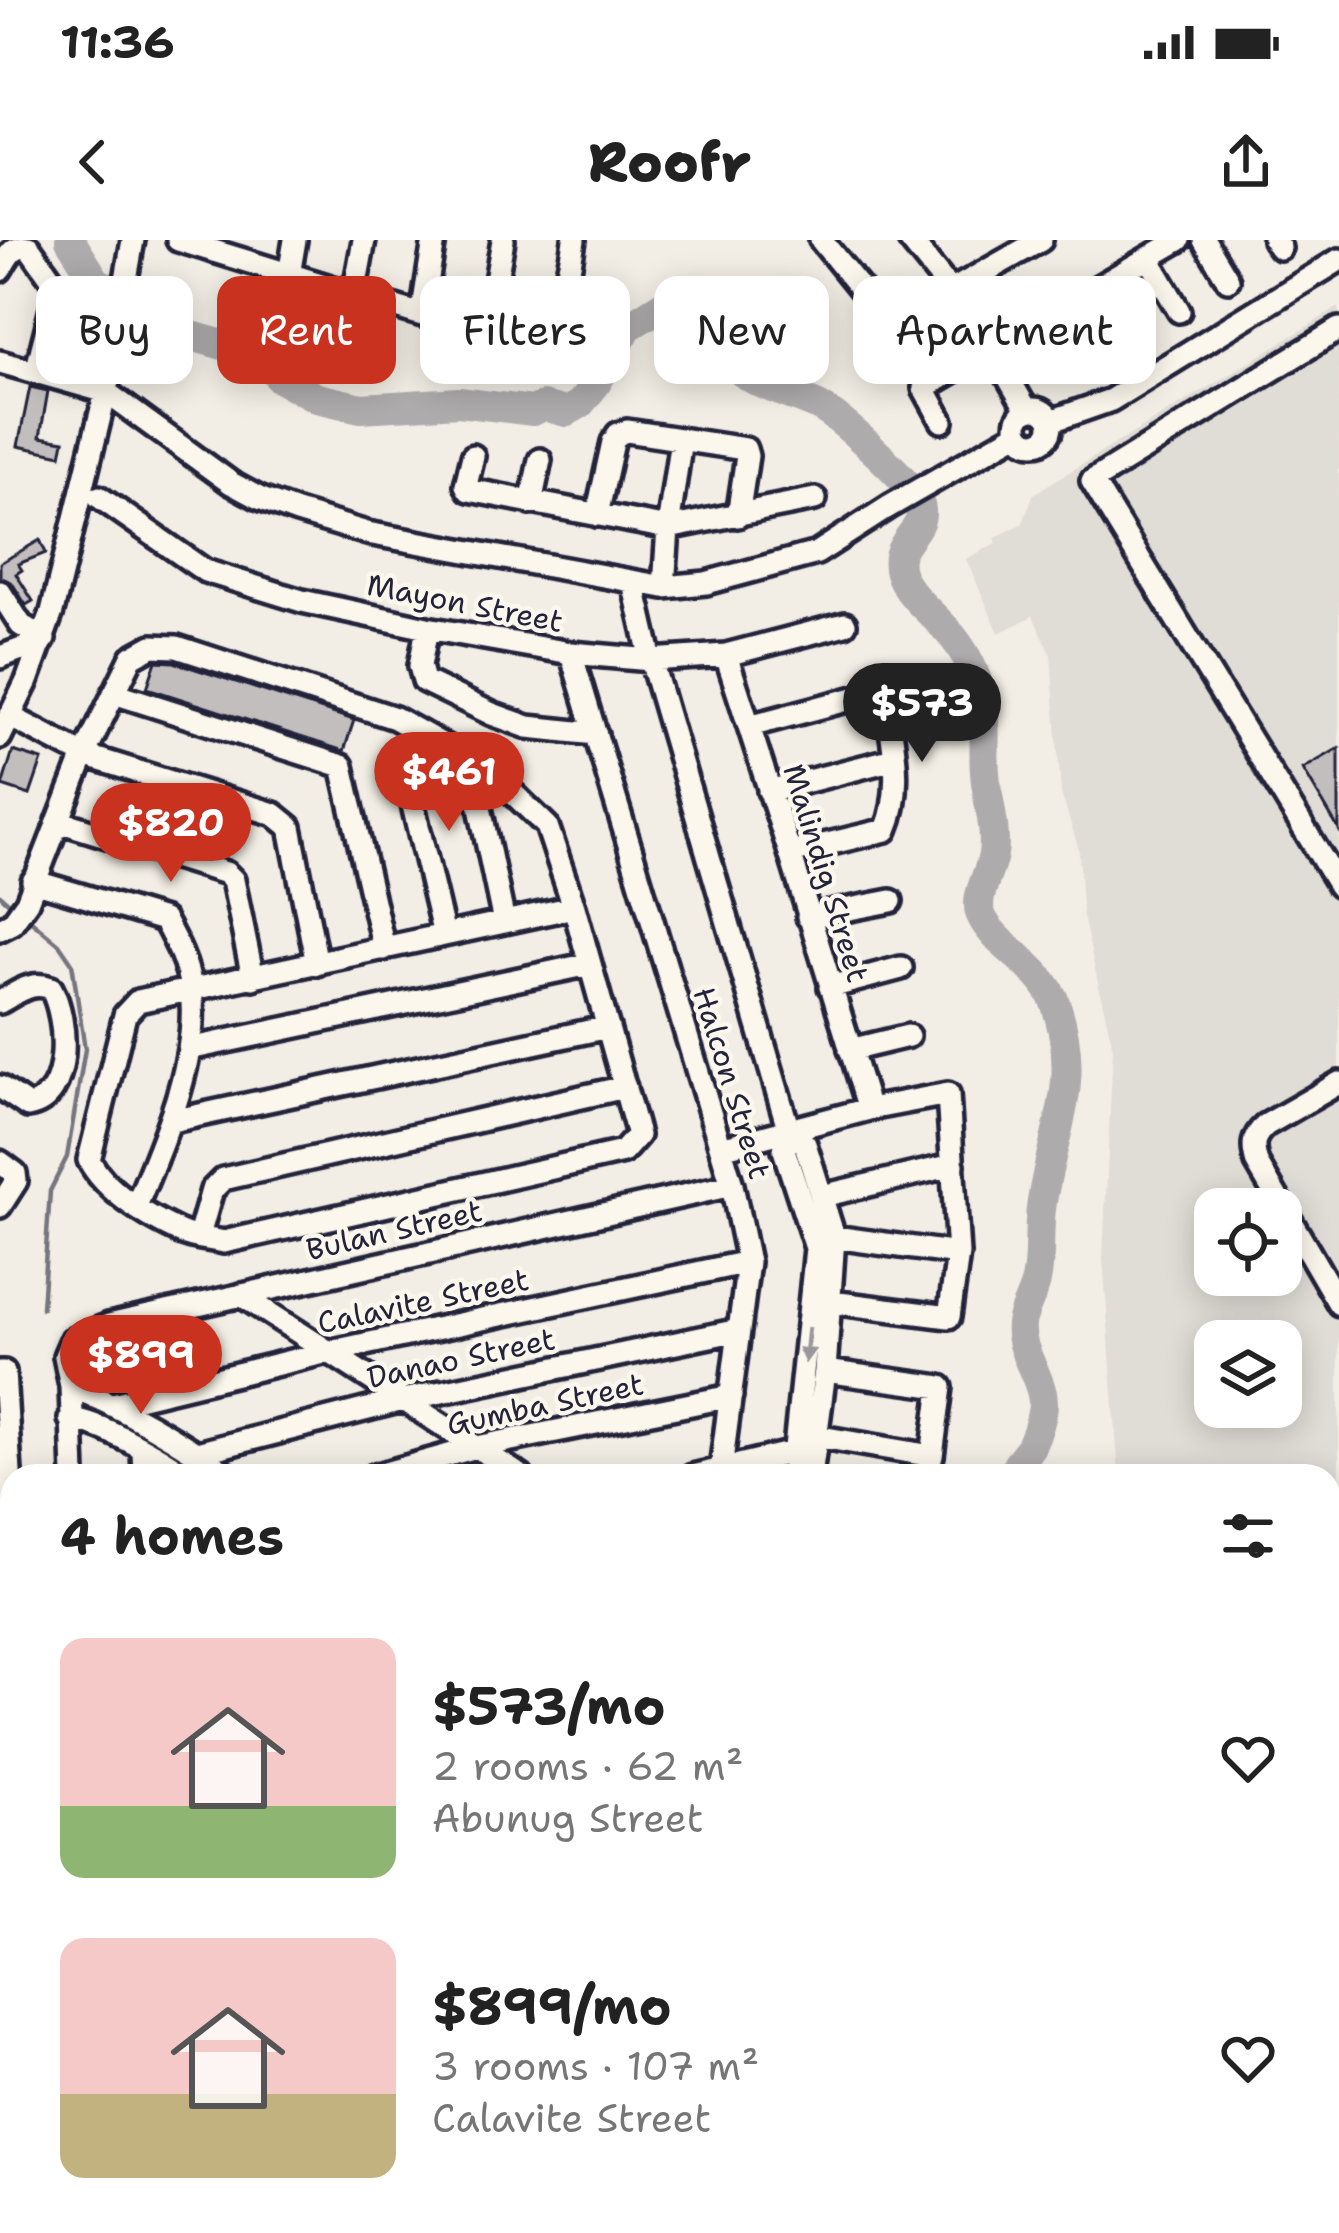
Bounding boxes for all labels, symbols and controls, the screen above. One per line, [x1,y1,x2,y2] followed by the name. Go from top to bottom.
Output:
[60,12,175,72] text: 11:36
[588,126,751,198] text: Roofr
[60,129,126,195] icon: back
[1213,129,1279,195] icon: share
[36,276,193,384] chip: Buy
[217,276,396,384] chip: Rent
[420,276,630,384] chip: Filters
[654,276,829,384] chip: New
[853,276,1156,384] chip: Apartment
[364,564,566,642] street label: Mayon Street
[851,663,993,765] pin: $573
[870,676,974,728] text: $573
[378,732,520,834] pin: $461
[401,745,497,797] text: $461
[773,759,879,987] street label: Malindig Street
[100,783,242,885] pin: $820
[117,796,225,848] text: $820
[683,982,781,1184] street label: Halcon Street
[1194,1188,1302,1428] map controls
[1194,1188,1302,1296] button: locate
[302,1190,486,1270] street label: Bulan Street
[314,1259,532,1343] street label: Calavite Street
[70,1315,212,1417] pin: $899
[363,1318,559,1398] street label: Danao Street
[1194,1320,1302,1428] button: layers
[797,1327,816,1364] one-way arrow
[87,1328,195,1380] text: $899
[443,1363,647,1445] street label: Gumba Street
[60,1502,284,1570] text: 4 homes
[1215,1503,1281,1569] icon: filters
[432,1672,666,1740] text: $573/mo
[156,1686,300,1830] icon: home
[1215,1725,1281,1791] icon: heart
[432,1740,744,1792] text: 2 rooms · 62 m²
[432,1792,704,1844] text: Abunug Street
[432,1972,672,2040] text: $899/mo
[156,1986,300,2130] icon: home
[1215,2025,1281,2091] icon: heart
[432,2040,759,2092] text: 3 rooms · 107 m²
[432,2092,711,2144] text: Calavite Street

